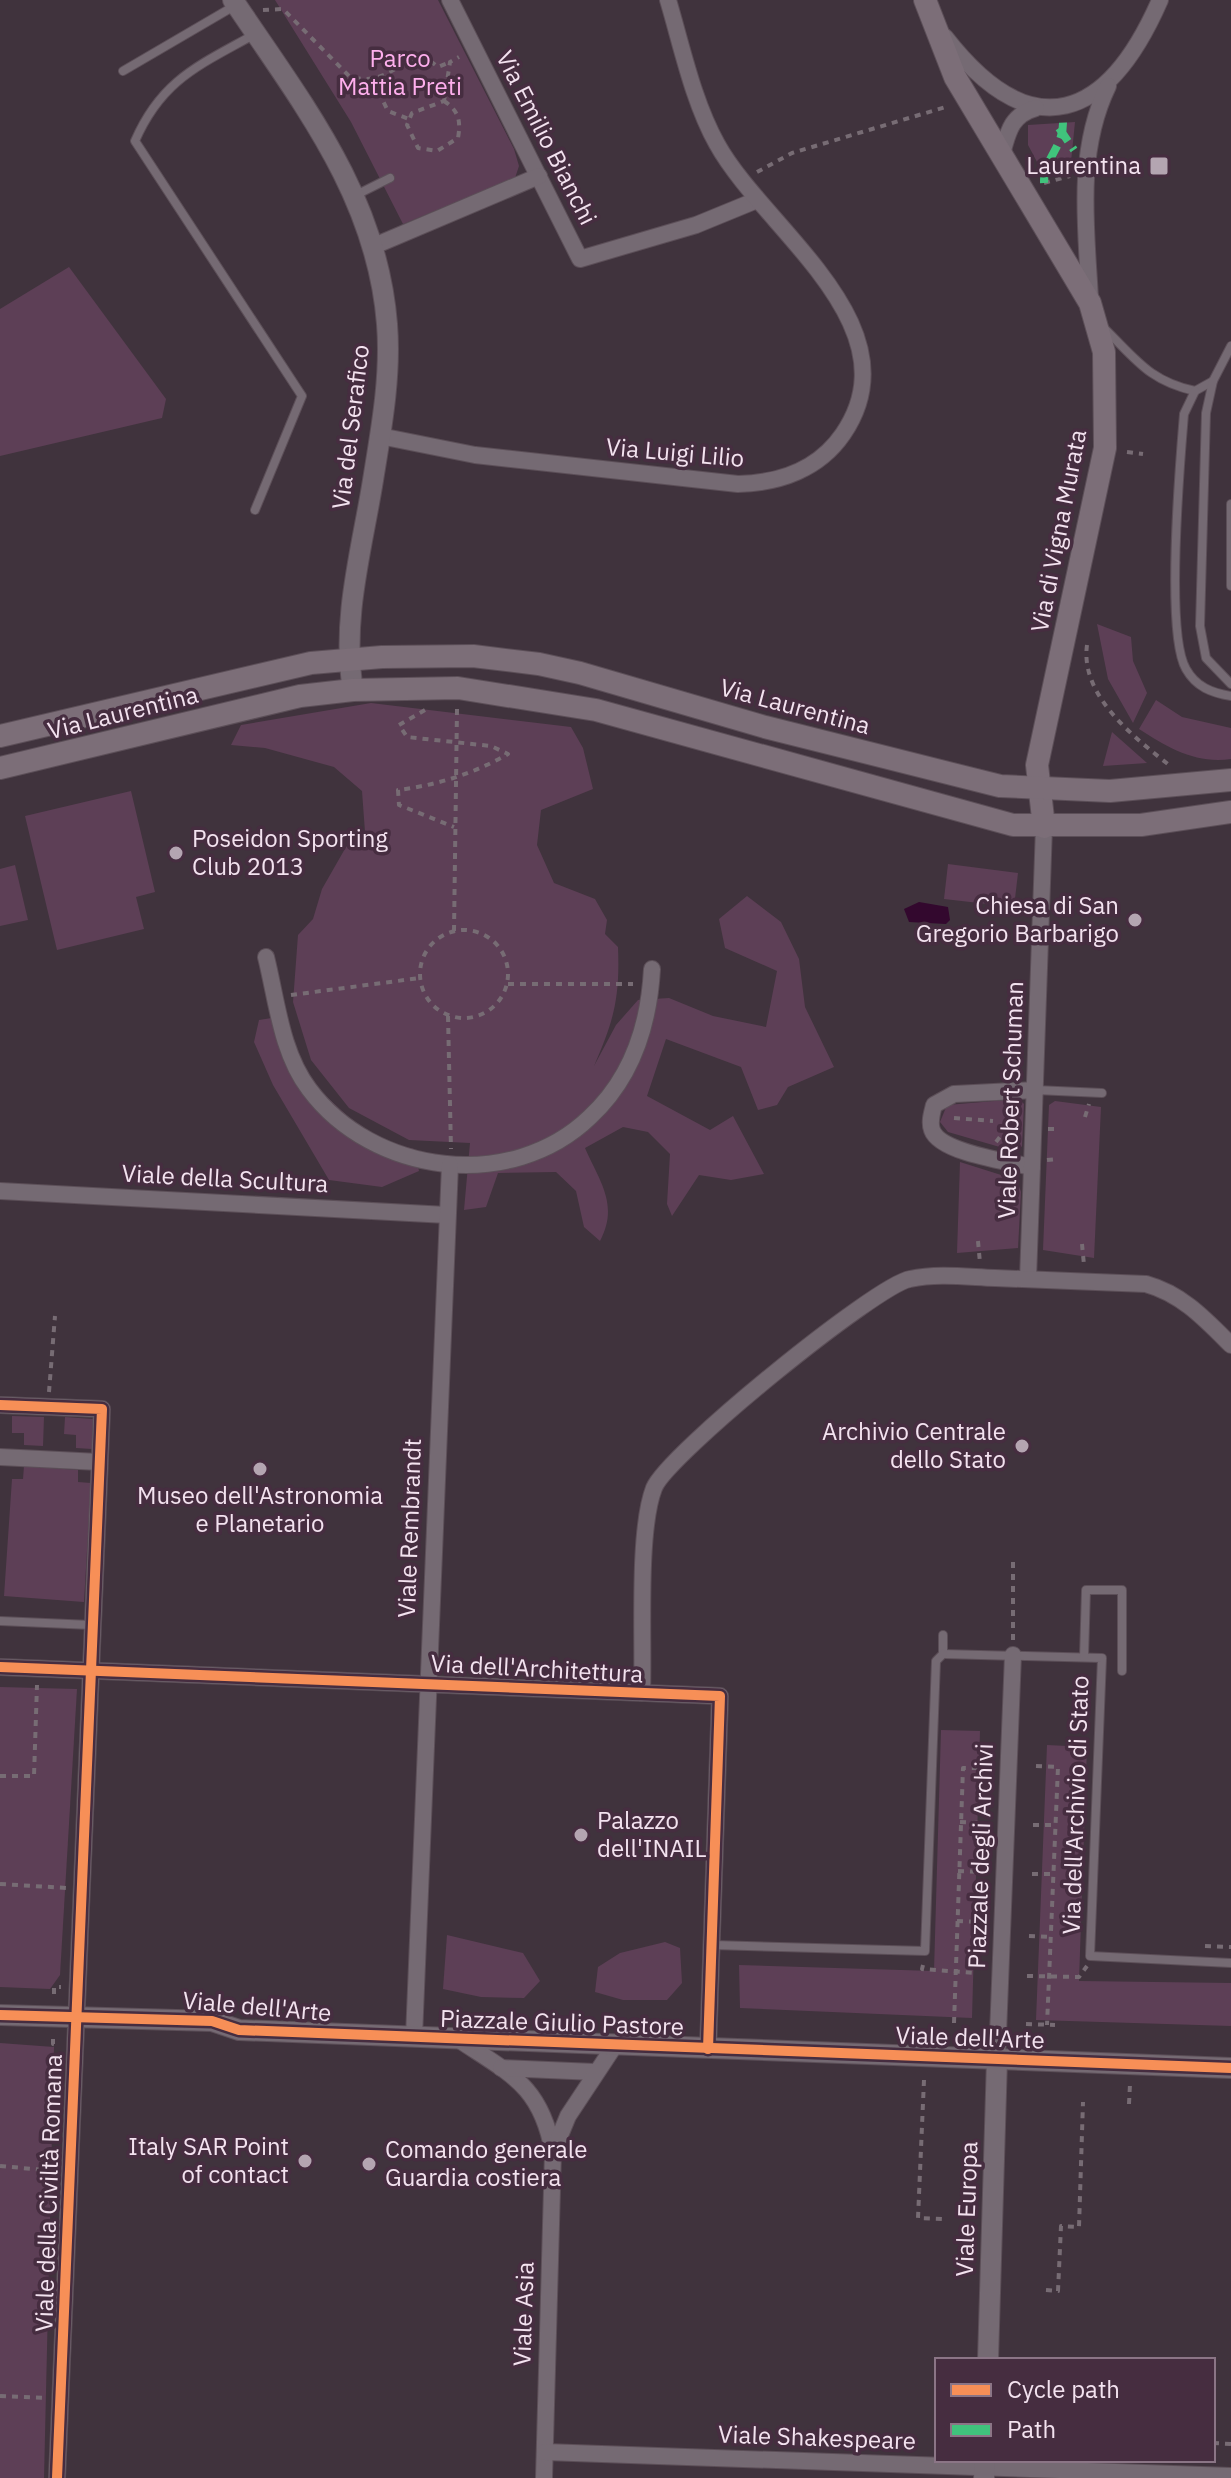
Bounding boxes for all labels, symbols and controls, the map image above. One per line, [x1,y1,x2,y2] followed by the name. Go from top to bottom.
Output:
[338,42,462,102] park label: Parco Mattia Preti
[489,45,605,230] street label: Via Emilio Bianchi
[1026,149,1141,181] place label: Laurentina
[1148,155,1170,177] marker: Laurentina
[324,343,376,511] street label: Via del Serafico
[1023,426,1093,635] street label: Via di Vigna Murata
[605,430,746,474] street label: Via Luigi Lilio
[717,671,874,741] street label: Via Laurentina
[44,678,201,746] street label: Via Laurentina
[192,822,388,882] place label: Poseidon Sporting Club 2013
[167,844,185,862] marker: Poseidon Sporting Club 2013
[916,889,1119,949] place label: Chiesa di San Gregorio Barbarigo
[1126,911,1144,929] marker: Chiesa di San Gregorio Barbarigo
[990,980,1030,1219] street label: Viale Robert Schuman
[121,1157,329,1199] street label: Viale della Scultura
[822,1415,1006,1475] place label: Archivio Centrale dello Stato
[1013,1437,1031,1455] marker: Archivio Centrale dello Stato
[390,1438,428,1618] street label: Viale Rembrandt
[251,1460,269,1478] marker: Museo dell'Astronomia e Planetario
[137,1479,383,1539] place label: Museo dell'Astronomia e Planetario
[430,1646,644,1690] street label: Via dell'Architettura
[1054,1675,1096,1935] street label: Via dell'Archivio di Stato
[960,1743,1000,1969] street label: Piazzale degli Archivi
[597,1804,706,1864] place label: Palazzo dell'INAIL
[572,1826,590,1844] marker: Palazzo dell'INAIL
[181,1984,333,2028] street label: Viale dell'Arte
[440,2002,685,2042] street label: Piazzale Giulio Pastore
[895,2018,1045,2056] street label: Viale dell'Arte
[27,2053,69,2332] street label: Viale della Civiltà Romana
[128,2130,289,2190] place label: Italy SAR Point of contact
[385,2133,588,2193] place label: Comando generale Guardia costiera
[948,2141,984,2277] street label: Viale Europa
[296,2152,314,2170] marker: Italy SAR Point of contact
[360,2155,378,2173] marker: Comando generale Guardia costiera
[505,2261,541,2367] street label: Viale Asia
[935,2358,1215,2462] legend
[1007,2373,1120,2405] text: Cycle path
[1007,2413,1056,2445] text: Path
[717,2418,917,2456] street label: Viale Shakespeare

